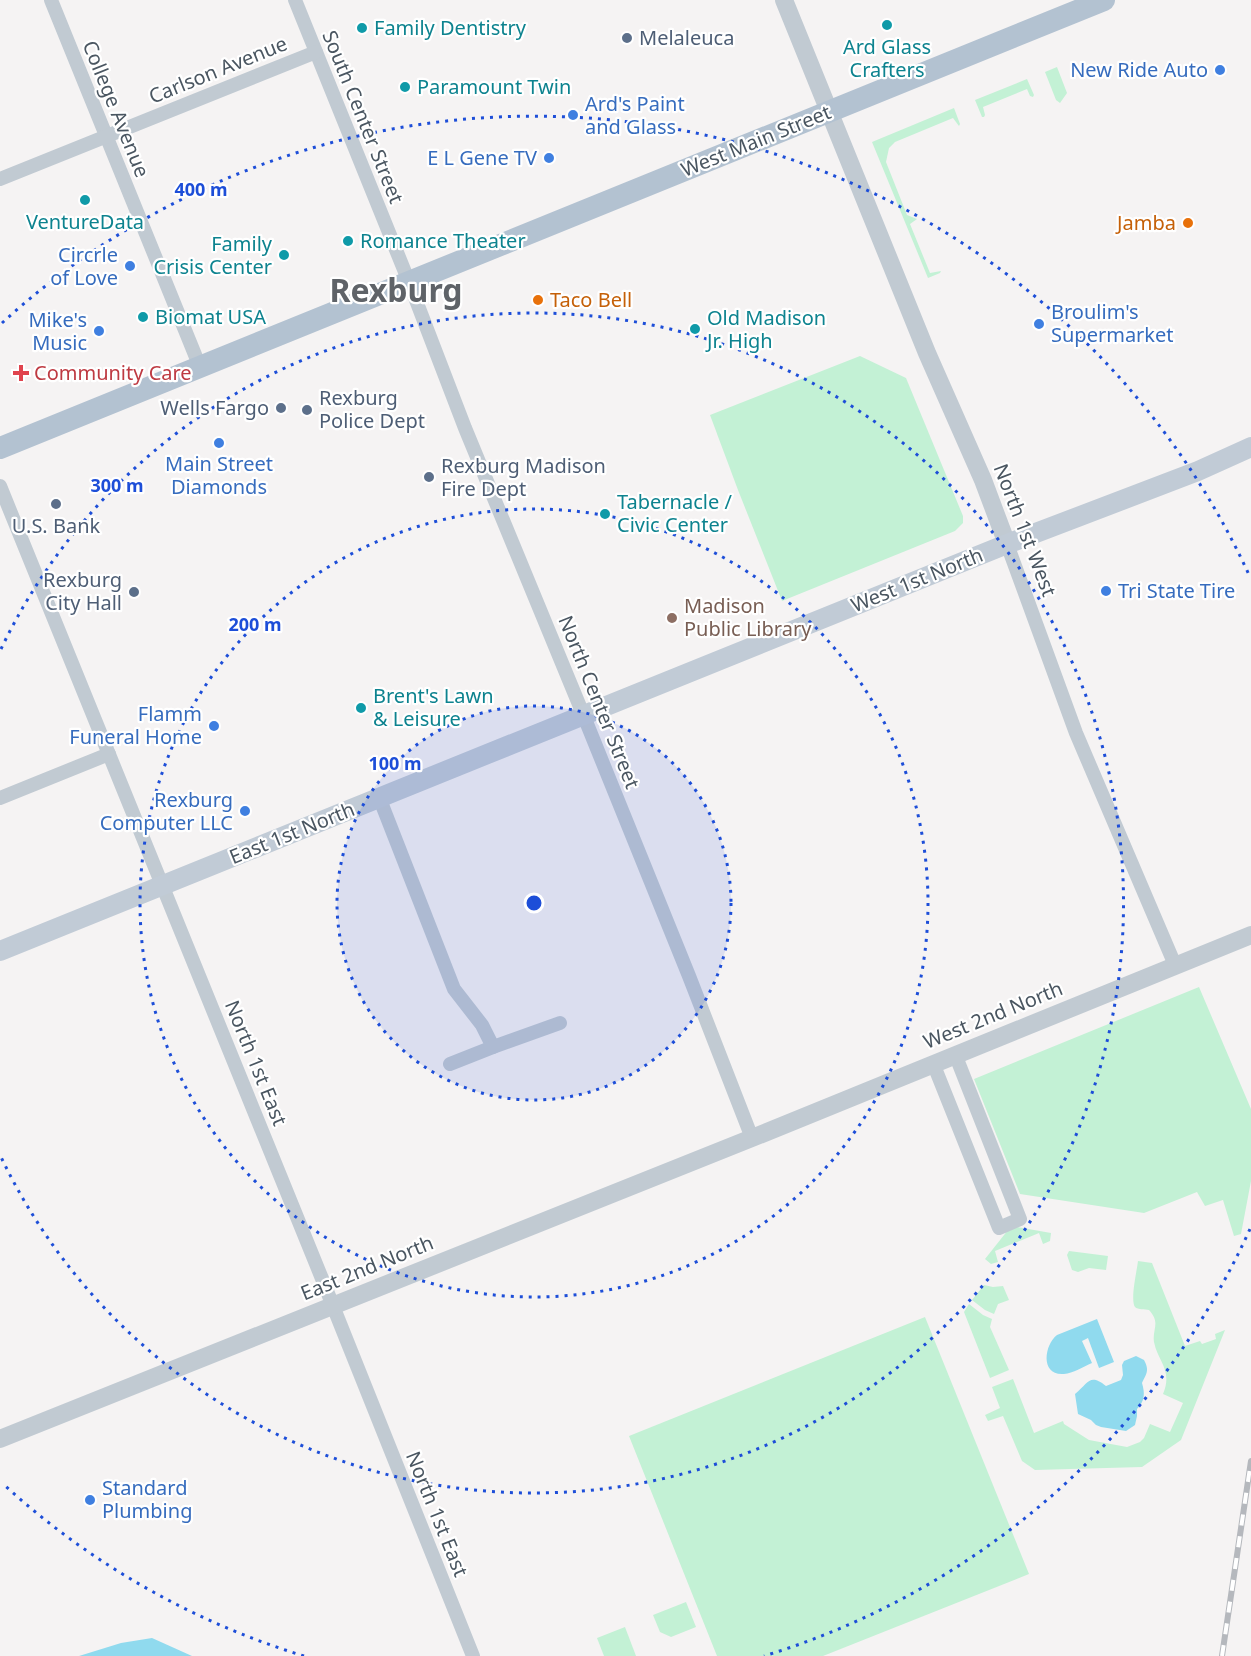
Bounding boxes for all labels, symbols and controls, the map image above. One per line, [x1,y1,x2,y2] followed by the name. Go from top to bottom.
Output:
[374,14,527,41] place label: Family Dentistry
[880,18,894,32] marker: Ard Glass Crafters
[355,21,369,35] marker: Family Dentistry
[639,24,734,51] place label: Melaleuca
[316,26,411,207] street label: South Center Street
[145,30,291,110] street label: Carlson Avenue
[620,31,634,45] marker: Melaleuca
[843,33,931,83] place label: Ard Glass Crafters
[77,36,156,181] street label: College Avenue
[1070,56,1208,83] place label: New Ride Auto
[1213,63,1227,77] marker: New Ride Auto
[417,73,571,100] place label: Paramount Twin
[398,80,412,94] marker: Paramount Twin
[585,90,685,140] place label: Ard's Paint and Glass
[677,98,835,183] street label: West Main Street
[566,108,580,122] marker: Ard's Paint and Glass
[427,144,537,171] place label: E L Gene TV
[542,151,556,165] marker: E L Gene TV
[174,177,228,201] text: 400 m
[78,193,92,207] marker: VentureData
[26,208,144,235] place label: VentureData
[1115,209,1176,236] place label: Jamba
[1181,216,1195,230] marker: Jamba
[360,227,526,254] place label: Romance Theater
[153,230,273,280] place label: Family Crisis Center
[341,234,355,248] marker: Romance Theater
[50,241,118,291] place label: Circrle of Love
[277,248,291,262] marker: Family Crisis Center
[123,259,137,273] marker: Circrle of Love
[329,268,463,311] district label: Rexburg
[550,286,632,313] place label: Taco Bell
[531,293,545,307] marker: Taco Bell
[1051,298,1174,348] place label: Broulim's Supermarket
[155,303,266,330] place label: Biomat USA
[705,304,826,354] place label: Old Madison Jr. High
[28,306,87,356] place label: Mike's Music
[136,310,150,324] marker: Biomat USA
[1032,317,1046,331] marker: Broulim's Supermarket
[688,322,702,336] marker: Old Madison Jr. High
[92,324,106,338] marker: Mike's Music
[34,359,192,386] place label: Community Care
[12,364,30,382] marker: Community Care
[319,384,425,434] place label: Rexburg Police Dept
[160,394,269,421] place label: Wells Fargo
[274,401,288,415] marker: Wells Fargo
[300,403,314,417] marker: Rexburg Police Dept
[212,436,226,450] marker: Main Street Diamonds
[165,450,273,500] place label: Main Street Diamonds
[441,452,606,502] place label: Rexburg Madison Fire Dept
[988,460,1063,600] street label: North 1st West
[422,470,436,484] marker: Rexburg Madison Fire Dept
[90,473,144,497] text: 300 m
[617,488,732,538] place label: Tabernacle / Civic Center
[49,497,63,511] marker: U.S. Bank
[598,507,612,521] marker: Tabernacle / Civic Center
[12,512,101,539] place label: U.S. Bank
[847,541,987,618] street label: West 1st North
[43,566,122,616] place label: Rexburg City Hall
[1118,577,1235,604] place label: Tri State Tire
[1099,584,1113,598] marker: Tri State Tire
[127,585,141,599] marker: Rexburg City Hall
[684,592,812,642] place label: Madison Public Library
[552,611,647,792] street label: North Center Street
[665,611,679,625] marker: Madison Public Library
[228,612,282,636] text: 200 m
[373,682,494,732] place label: Brent's Lawn & Leisure
[69,700,202,750] place label: Flamm Funeral Home
[354,701,368,715] marker: Brent's Lawn & Leisure
[207,719,221,733] marker: Flamm Funeral Home
[368,751,422,775] text: 100 m
[100,786,233,836] place label: Rexburg Computer LLC
[225,795,358,870] street label: East 1st North
[238,804,252,818] marker: Rexburg Computer LLC
[524,893,544,913] centre of rings
[919,974,1066,1055] street label: West 2nd North
[219,996,294,1129] street label: North 1st East
[296,1229,437,1306] street label: East 2nd North
[400,1447,475,1580] street label: North 1st East
[102,1474,192,1524] place label: Standard Plumbing
[83,1493,97,1507] marker: Standard Plumbing

